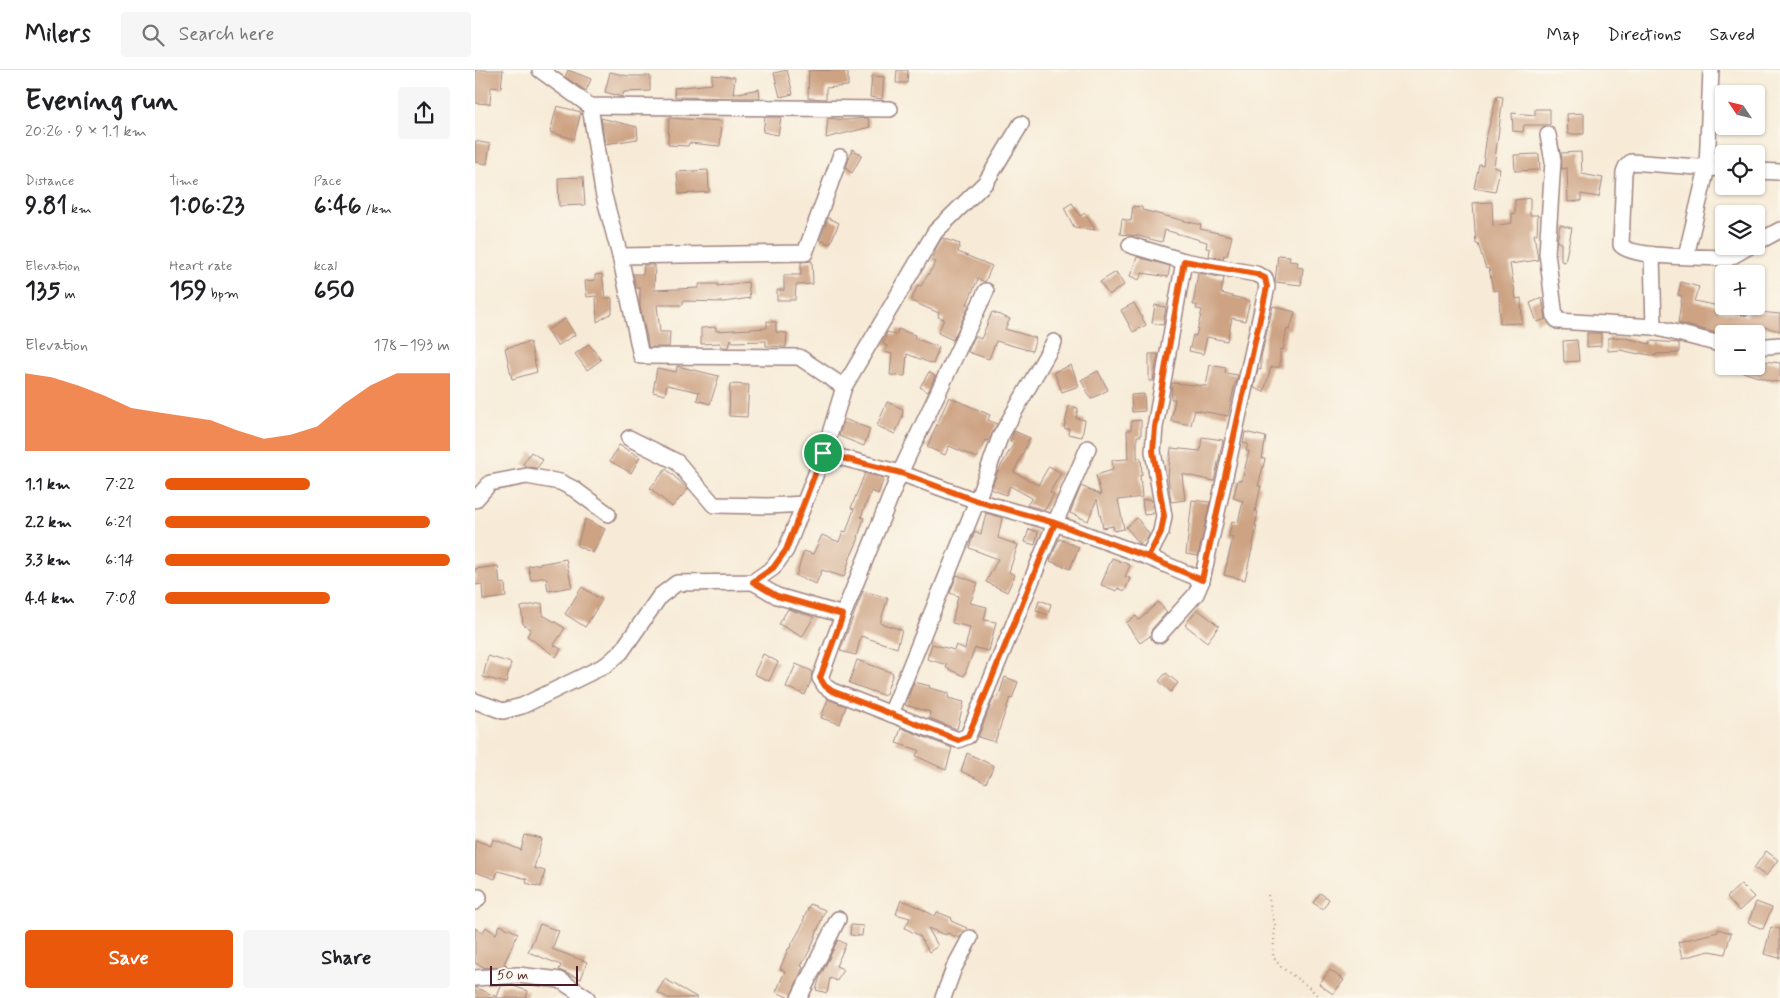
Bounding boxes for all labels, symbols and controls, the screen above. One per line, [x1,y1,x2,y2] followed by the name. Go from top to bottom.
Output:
[121,12,471,57] search box
[25,19,91,50] text: Milers
[139,21,167,49] icon: search
[179,22,274,47] text: Search here
[1547,23,1580,47] text: Map
[1608,23,1682,47] text: Directions
[1710,23,1755,47] text: Saved
[25,83,178,120] text: Evening run
[1715,85,1765,135] north arrow
[1715,85,1765,375] map controls
[398,87,450,139] button: share
[25,121,147,142] text: 20:26 · 9 × 1.1 km
[1715,145,1765,195] button: locate
[25,172,74,190] text: Distance
[169,172,199,190] text: Time
[314,172,342,190] text: Pace
[25,190,67,223] text: 9.81
[169,190,244,223] text: 1:06:23
[314,190,362,223] text: 6:46
[67,200,92,218] text: km
[362,200,392,218] text: /km
[1715,205,1765,255] button: layers
[25,257,80,275] text: Elevation
[169,257,232,275] text: Heart rate
[314,257,337,275] text: kcal
[1715,265,1765,315] button: +
[25,275,61,308] text: 135
[169,275,207,308] text: 159
[314,275,355,308] text: 650
[61,285,76,303] text: m
[207,285,239,303] text: bpm
[1715,325,1765,375] button: −
[25,335,88,356] text: Elevation
[374,335,450,356] text: 178–193 m
[802,432,844,474] pin
[809,439,837,467] icon: arrive
[25,474,70,495] text: 1.1 km
[105,474,135,495] text: 7:22
[25,512,72,533] text: 2.2 km
[105,512,132,533] text: 6:21
[25,550,70,571] text: 3.3 km
[105,550,134,571] text: 6:14
[25,588,75,609] text: 4.4 km
[105,588,137,609] text: 7:08
[25,930,233,988] button: Save
[243,930,450,988] button: Share
[490,963,577,986] scale bar
[497,966,528,984] text: 50 m

